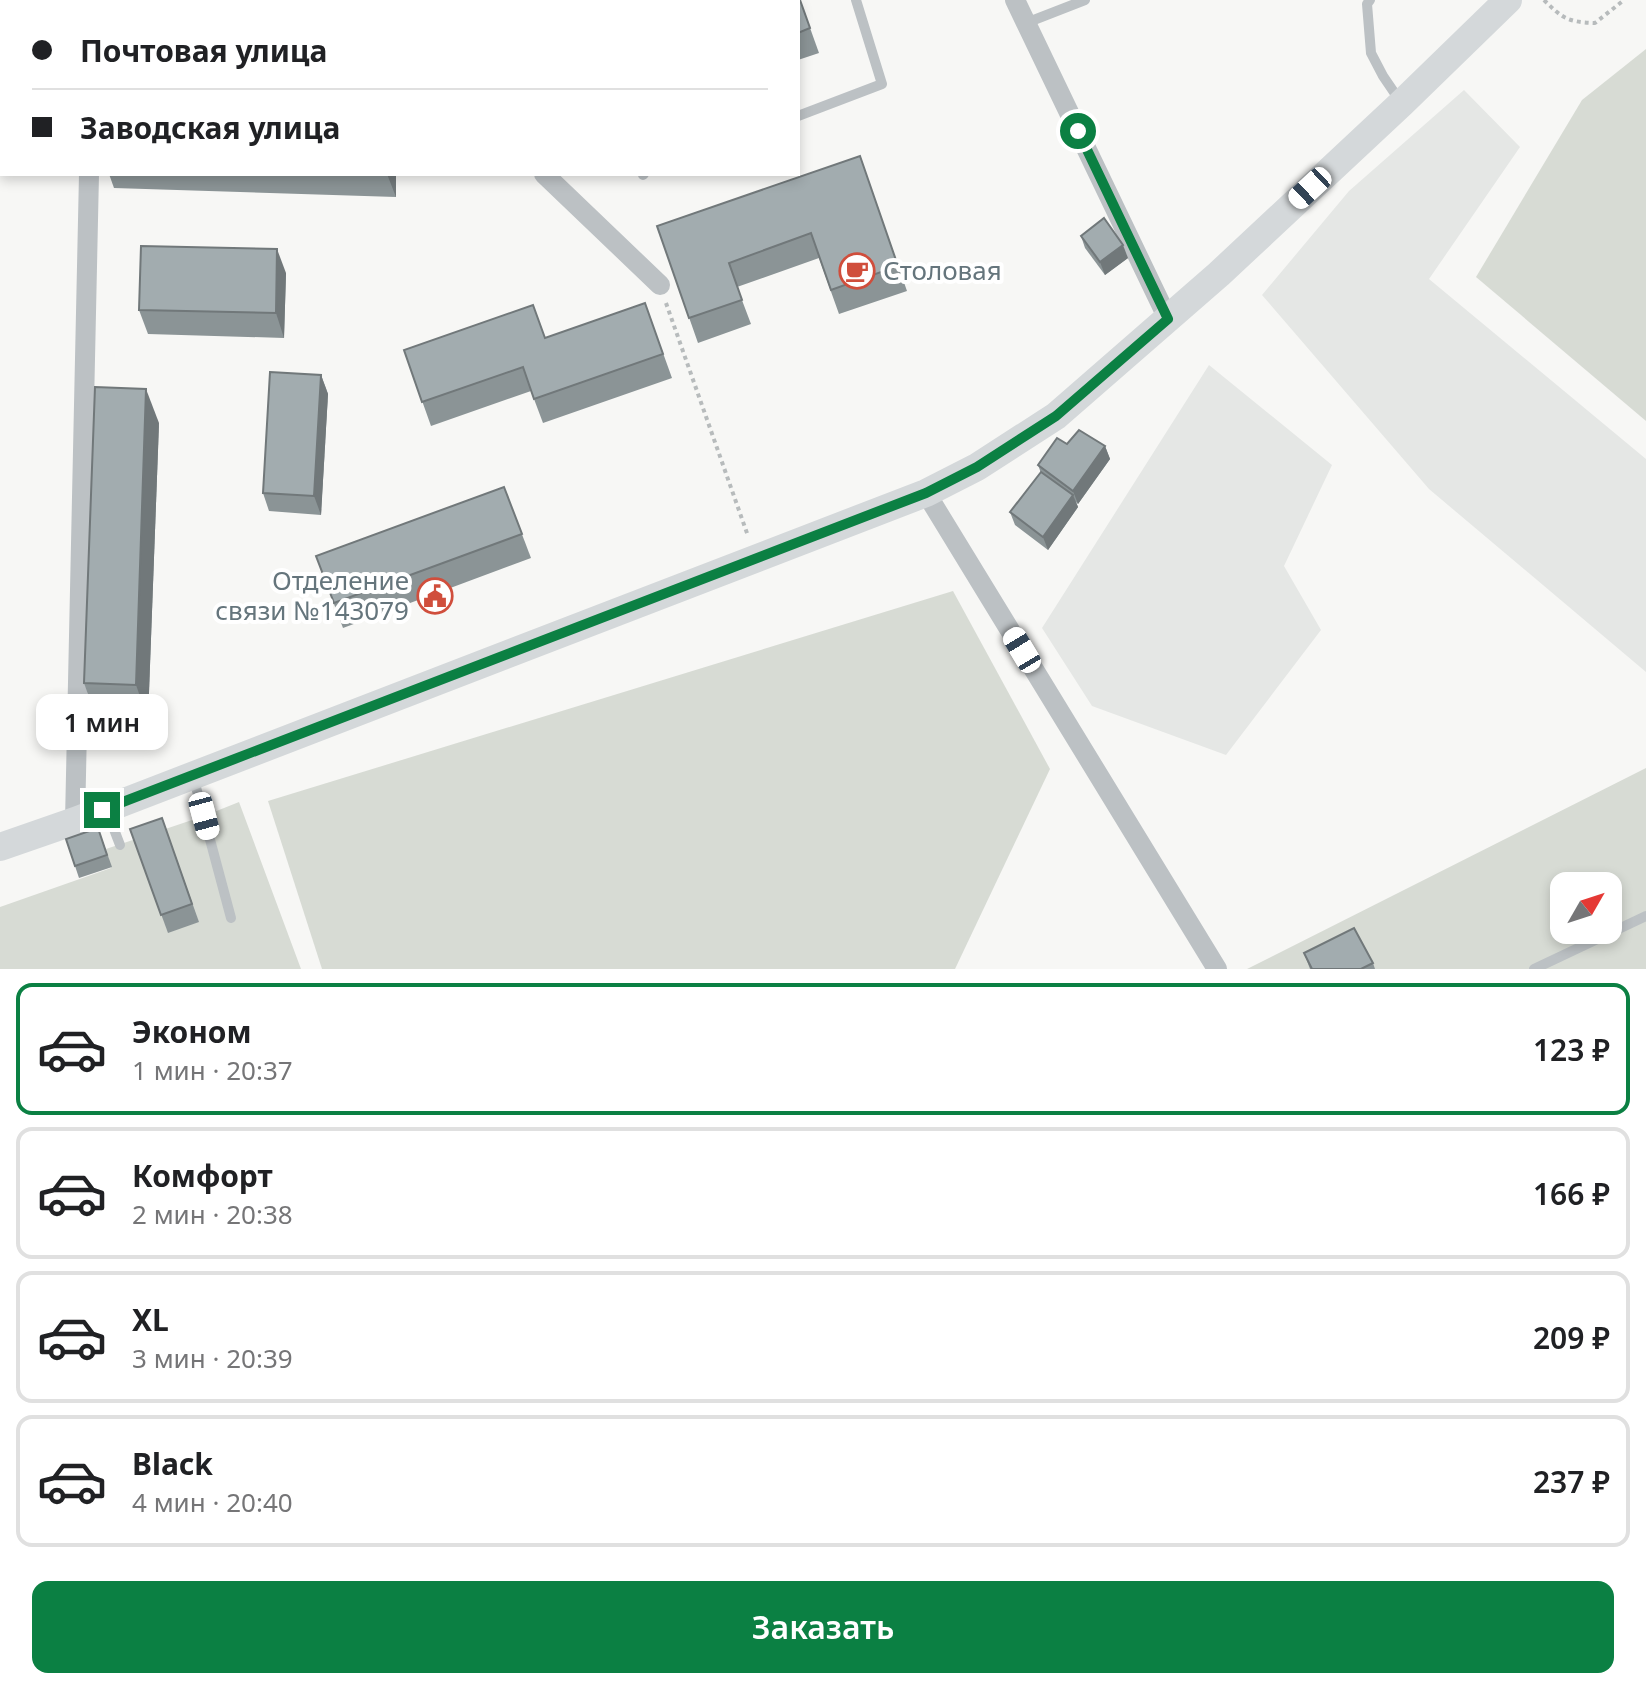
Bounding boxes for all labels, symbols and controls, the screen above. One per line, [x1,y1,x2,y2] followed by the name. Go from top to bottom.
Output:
[80,30,327,71] text: Почтовая улица
[80,107,340,148] text: Заводская улица
[1060,113,1096,149] route start
[1284,163,1336,213] car
[838,252,876,290] cafe icon: Столовая
[883,252,1002,288] place label: Столовая
[215,562,409,628] place label: Отделение связи №143079
[416,577,454,615] public building icon: Отделение связи №143079
[999,623,1045,677] car
[36,694,168,750] callout: 1 мин
[64,704,140,740] text: 1 мин
[186,790,222,842] car
[84,792,120,828] route end
[1550,872,1622,944] north arrow
[1550,872,1622,944] map controls
[132,1011,252,1052] text: Эконом
[36,1013,108,1085] icon: car
[1533,1029,1610,1070] text: 123 ₽
[132,1052,293,1088] text: 1 мин · 20:37
[132,1155,273,1196] text: Комфорт
[36,1157,108,1229] icon: car
[1533,1173,1610,1214] text: 166 ₽
[132,1196,293,1232] text: 2 мин · 20:38
[132,1299,169,1340] text: XL
[36,1301,108,1373] icon: car
[1533,1317,1610,1358] text: 209 ₽
[132,1340,293,1376] text: 3 мин · 20:39
[132,1443,213,1484] text: Black
[36,1445,108,1517] icon: car
[1533,1461,1610,1502] text: 237 ₽
[132,1484,293,1520] text: 4 мин · 20:40
[32,1581,1614,1673] button: Заказать

